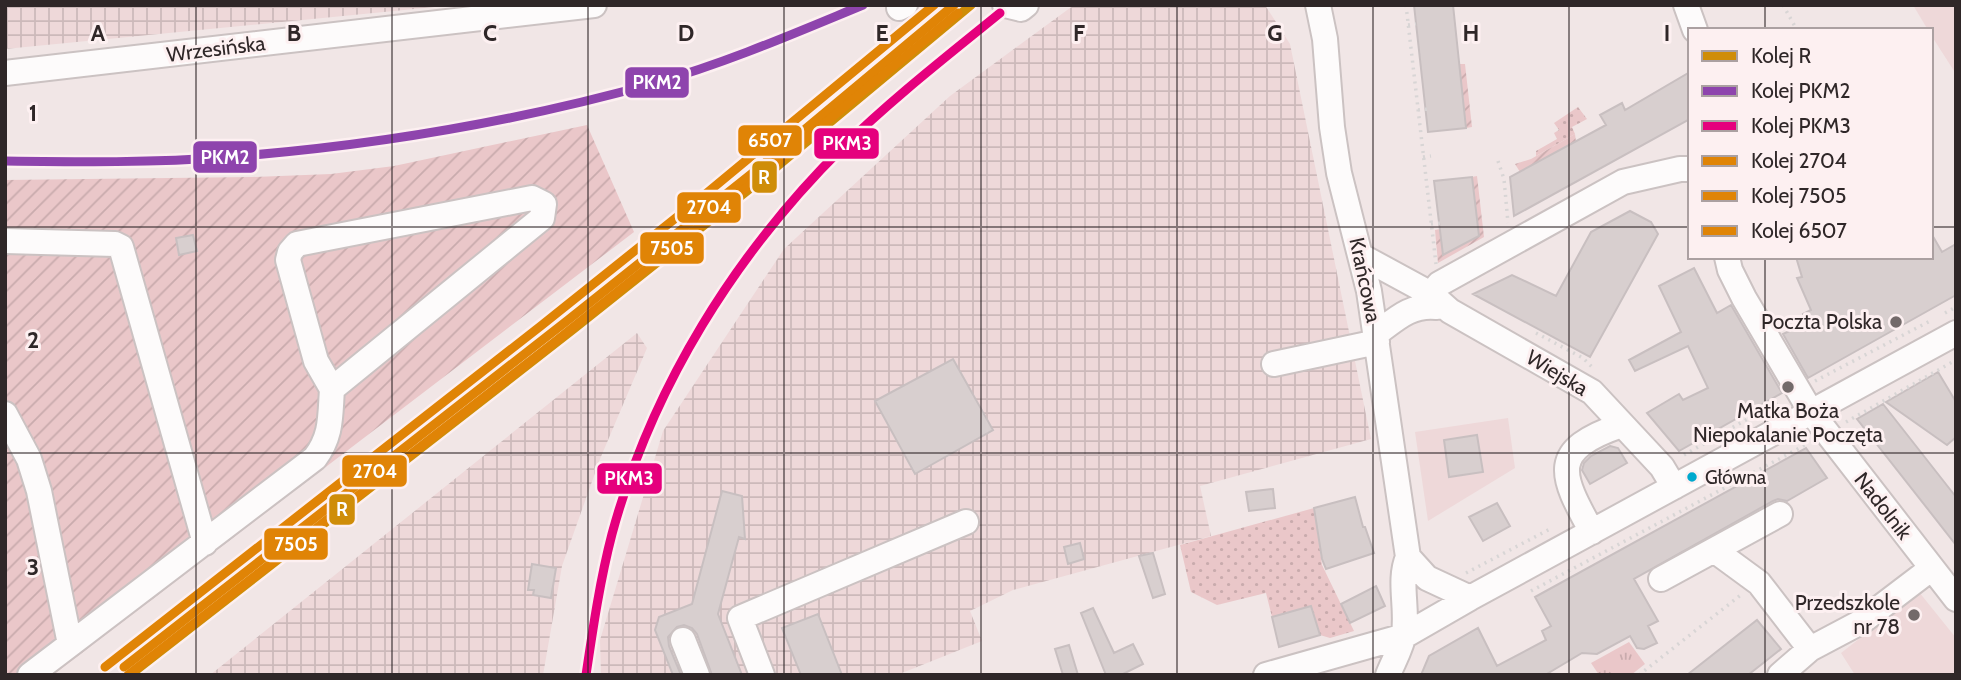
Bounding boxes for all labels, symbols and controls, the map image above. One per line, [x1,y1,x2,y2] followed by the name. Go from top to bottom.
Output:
[91,19,106,47] text: A
[287,19,301,47] text: B
[483,19,497,47] text: C
[678,19,694,47] text: D
[875,19,889,47] text: E
[1073,19,1085,47] text: F
[1267,19,1283,47] text: G
[1463,19,1479,47] text: H
[1664,19,1670,47] text: I
[1688,28,1933,259] legend
[165,30,267,67] street label: Wrzesińska
[1751,43,1812,69] text: Kolej R
[624,66,690,99] line badge: PKM2
[632,71,682,94] text: PKM2
[1751,78,1850,104] text: Kolej PKM2
[29,99,37,127] text: 1
[1751,113,1851,139] text: Kolej PKM3
[737,124,803,157] line badge: 6507
[813,127,880,160] line badge: PKM3
[748,129,792,152] text: 6507
[822,132,872,155] text: PKM3
[192,140,258,174] line badge: PKM2
[200,146,250,169] text: PKM2
[1751,148,1847,174] text: Kolej 2704
[751,160,778,194] line badge: R
[758,166,770,189] text: R
[1751,183,1846,209] text: Kolej 7505
[676,191,742,224] line badge: 2704
[687,196,731,219] text: 2704
[1751,218,1847,244] text: Kolej 6507
[639,231,705,265] line badge: 7505
[1344,235,1387,325] street label: Krańcowa
[650,237,694,260] text: 7505
[1761,309,1882,334] place label: Poczta Polska
[1888,314,1904,330] marker: Poczta Polska
[27,326,39,354] text: 2
[1521,344,1593,402] street label: Wiejska
[1780,379,1796,395] marker: Matka Boża Niepokalanie Poczęta
[1693,398,1883,447] place label: Matka Boża Niepokalanie Poczęta
[341,454,408,488] line badge: 2704
[353,460,397,483] text: 2704
[596,462,663,495] line badge: PKM3
[1705,466,1766,489] place label: Główna
[604,467,654,490] text: PKM3
[1849,467,1918,545] street label: Nadolnik
[1685,470,1699,484] marker: Główna
[328,493,356,526] line badge: R
[336,498,348,521] text: R
[263,527,329,561] line badge: 7505
[274,533,318,556] text: 7505
[27,553,39,581] text: 3
[1795,590,1900,639] place label: Przedszkole nr 78
[1906,607,1922,623] marker: Przedszkole nr 78

